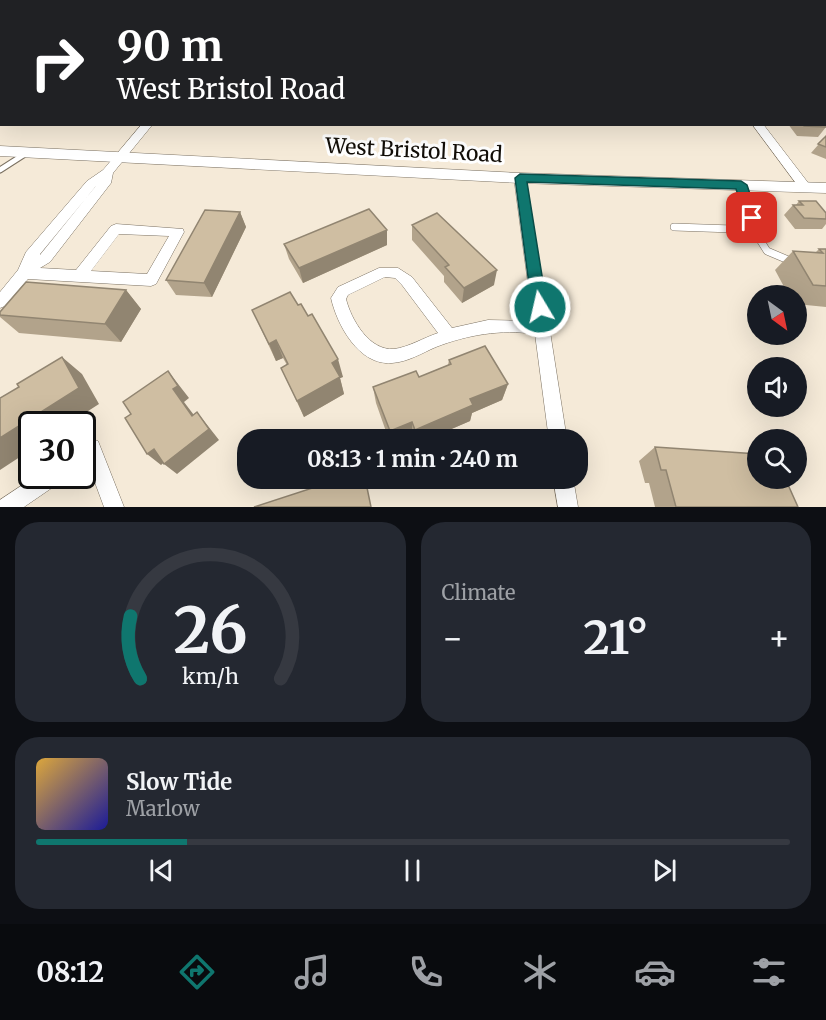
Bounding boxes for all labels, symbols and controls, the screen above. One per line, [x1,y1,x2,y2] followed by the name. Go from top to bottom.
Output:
[117,20,223,72] text: 90 m
[18,24,96,102] icon: right
[117,72,345,106] text: West Bristol Road
[324,132,504,168] street label: West Bristol Road
[726,192,777,243] pin
[735,201,768,234] icon: arrive
[508,275,572,339] position arrow
[747,285,807,345] north arrow
[747,285,807,489] map controls
[747,357,807,417] button: sound
[18,411,96,489] speed limit sign: 30
[747,429,807,489] button: search
[307,445,518,473] text: 08:13 · 1 min · 240 m
[442,580,516,605] text: Climate
[173,592,247,670] text: 26
[583,610,648,666] text: 21°
[442,618,464,659] text: −
[768,618,790,659] text: +
[182,663,239,690] text: km/h
[126,768,232,796] text: Slow Tide
[126,796,200,821] text: Marlow
[145,854,178,887] icon: previous
[396,854,429,887] icon: pause
[648,854,681,887] icon: next
[176,951,218,993] icon: directions
[291,951,333,993] icon: music
[405,951,447,993] icon: phone
[519,951,561,993] icon: climate
[634,951,676,993] icon: car
[748,951,790,993] icon: filters
[36,955,104,989] text: 08:12

